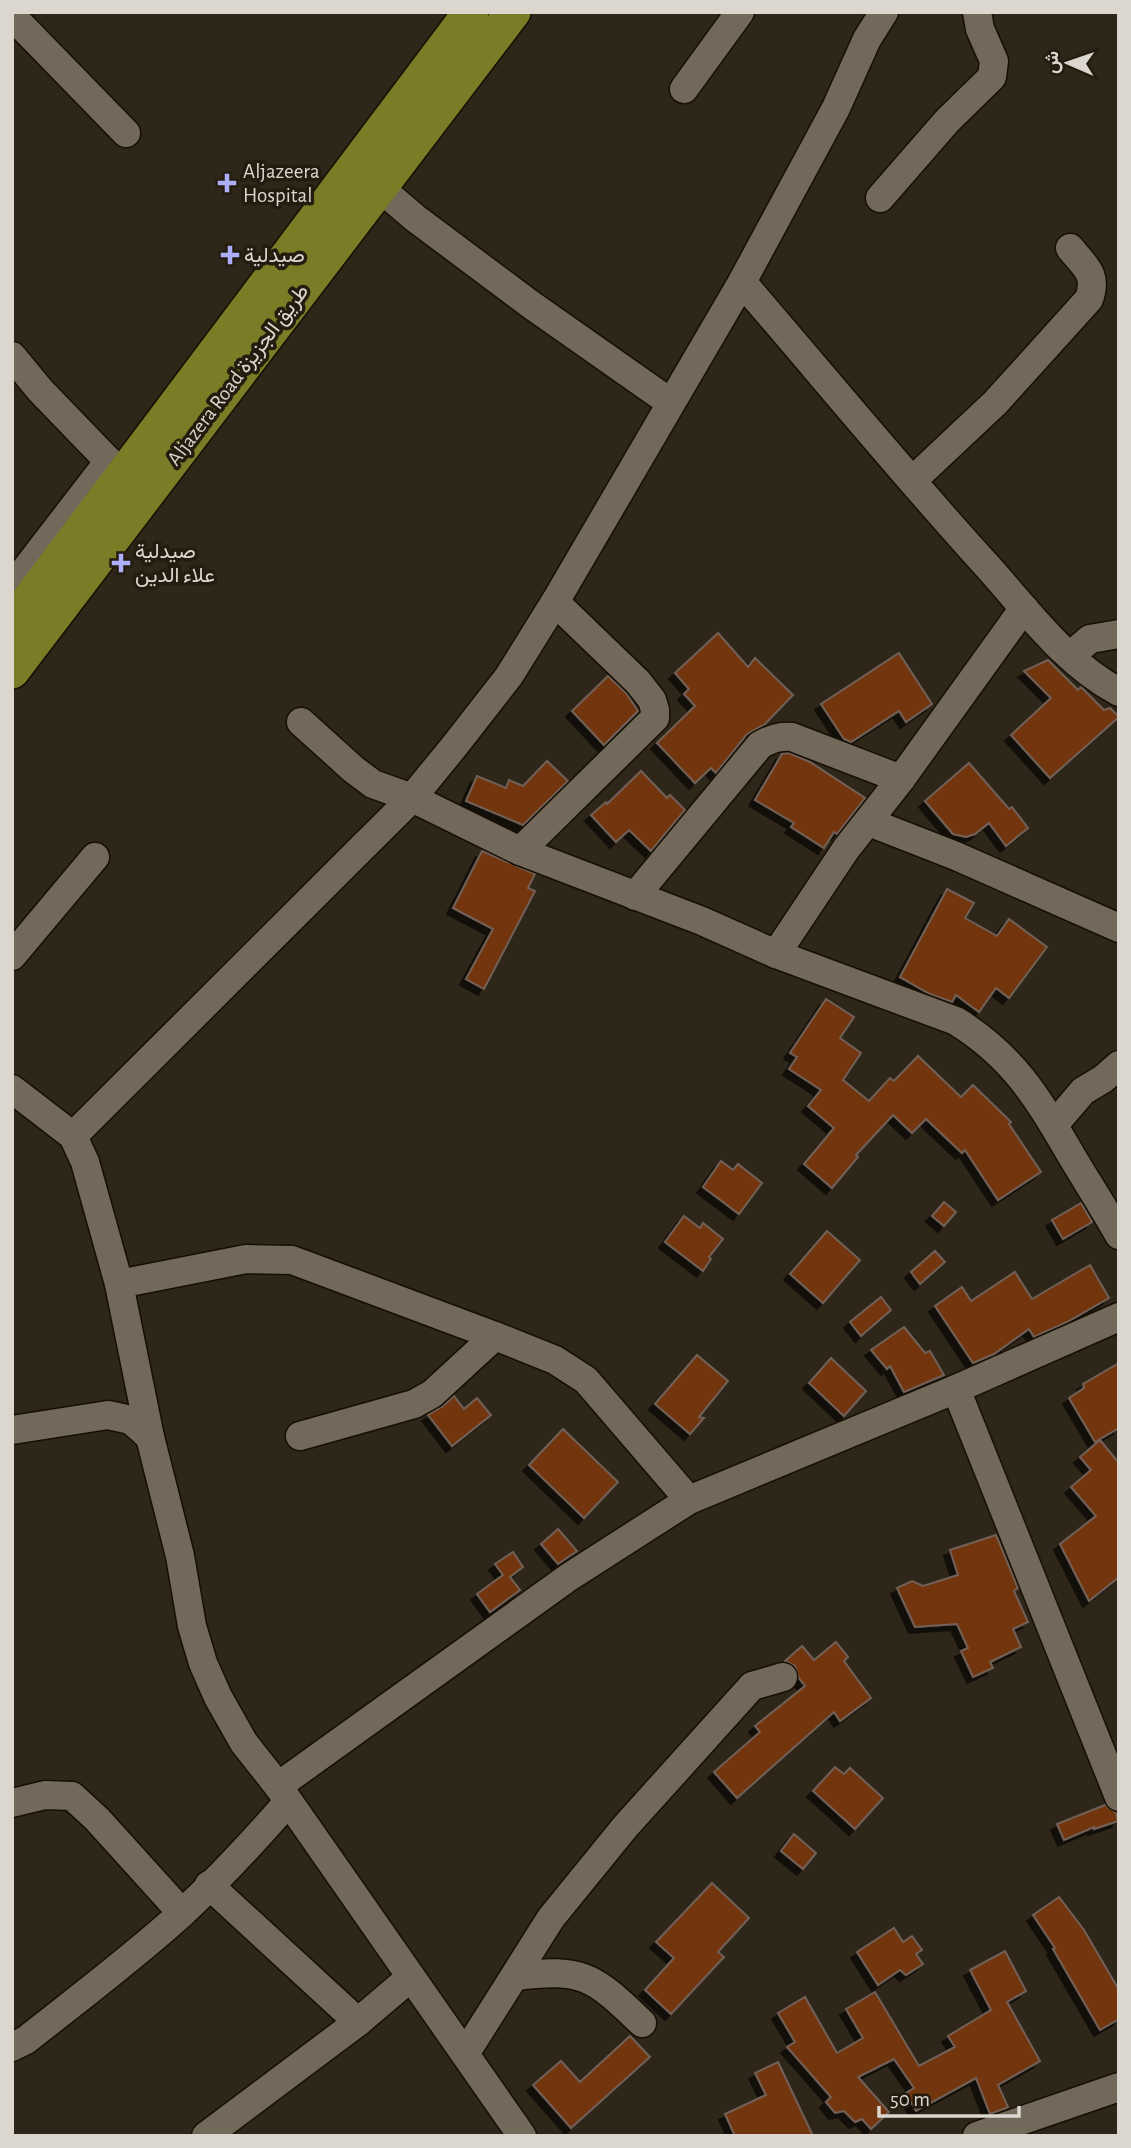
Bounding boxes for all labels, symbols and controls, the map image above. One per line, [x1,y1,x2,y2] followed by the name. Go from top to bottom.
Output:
[1033,28,1103,98] north arrow
[1043,51,1063,74] text: ش
[243,161,320,206] place label: Aljazeera Hospital
[217,173,237,193] marker: Aljazeera Hospital
[244,245,305,267] place label: صيدلية
[222,247,238,263] marker: صيدلية
[163,281,314,471] street label: Aljazera Road طريق الجزيزة
[135,541,215,587] place label: صيدلية علاء الدين
[113,555,129,571] marker: صيدلية علاء الدين
[879,2074,1019,2118] scale bar
[890,2089,930,2110] text: 50 m

